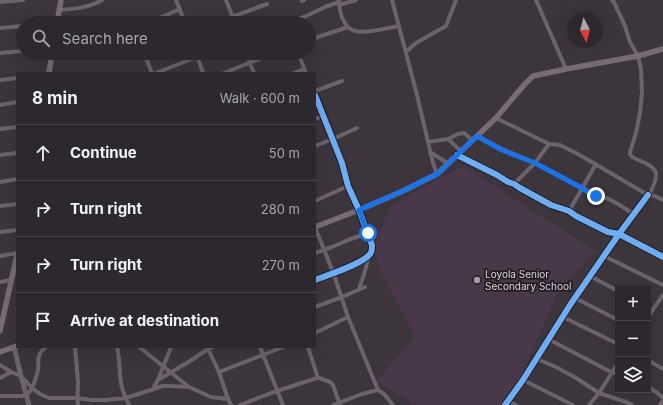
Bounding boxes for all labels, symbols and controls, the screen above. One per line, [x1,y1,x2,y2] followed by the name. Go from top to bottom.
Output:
[567,12,603,48] north arrow
[16,16,316,60] search box
[30,27,52,49] icon: search
[62,29,148,48] text: Search here
[32,88,78,108] text: 8 min
[220,90,300,106] text: Walk · 600 m
[32,142,54,164] icon: ahead
[70,143,137,162] text: Continue
[269,145,300,161] text: 50 m
[587,187,605,205] route end
[32,198,54,220] icon: right
[70,199,142,218] text: Turn right
[261,201,300,217] text: 280 m
[359,224,377,242] route start
[32,254,54,276] icon: right
[70,255,142,274] text: Turn right
[262,257,300,273] text: 270 m
[485,268,571,292] place label: Loyola Senior Secondary School
[472,275,482,285] marker: Loyola Senior Secondary School
[615,285,651,393] map controls
[615,285,651,321] button: +
[32,310,54,332] icon: arrive
[70,311,219,330] text: Arrive at destination
[615,321,651,357] button: −
[615,357,651,393] button: layers

